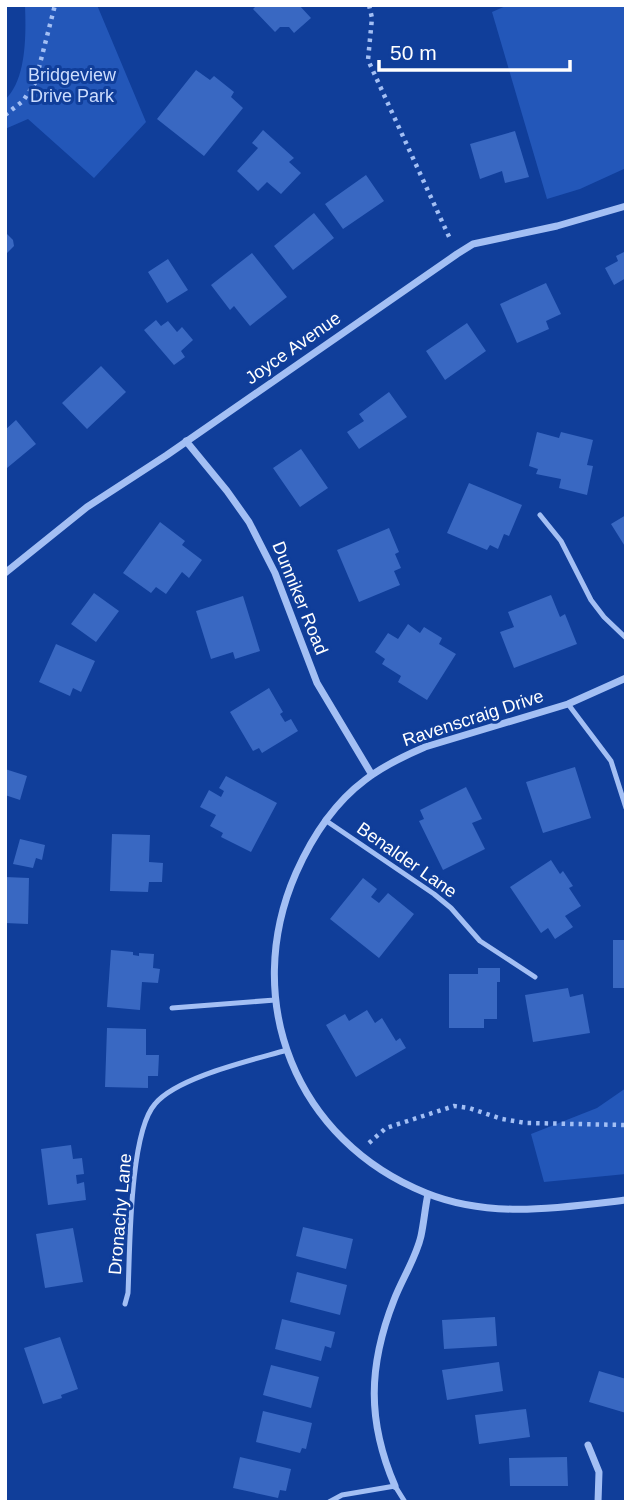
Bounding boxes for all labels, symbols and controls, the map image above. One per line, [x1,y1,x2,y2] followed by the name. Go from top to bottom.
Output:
[379,28,570,72] scale bar
[390,41,437,64] text: 50 m
[28,65,117,106] park label: Bridgeview Drive Park
[241,308,345,388] street label: Joyce Avenue
[268,539,332,657] street label: Dunniker Road
[400,686,546,750] street label: Ravenscraig Drive
[353,818,461,902] street label: Benalder Lane
[105,1152,135,1276] street label: Dronachy Lane

